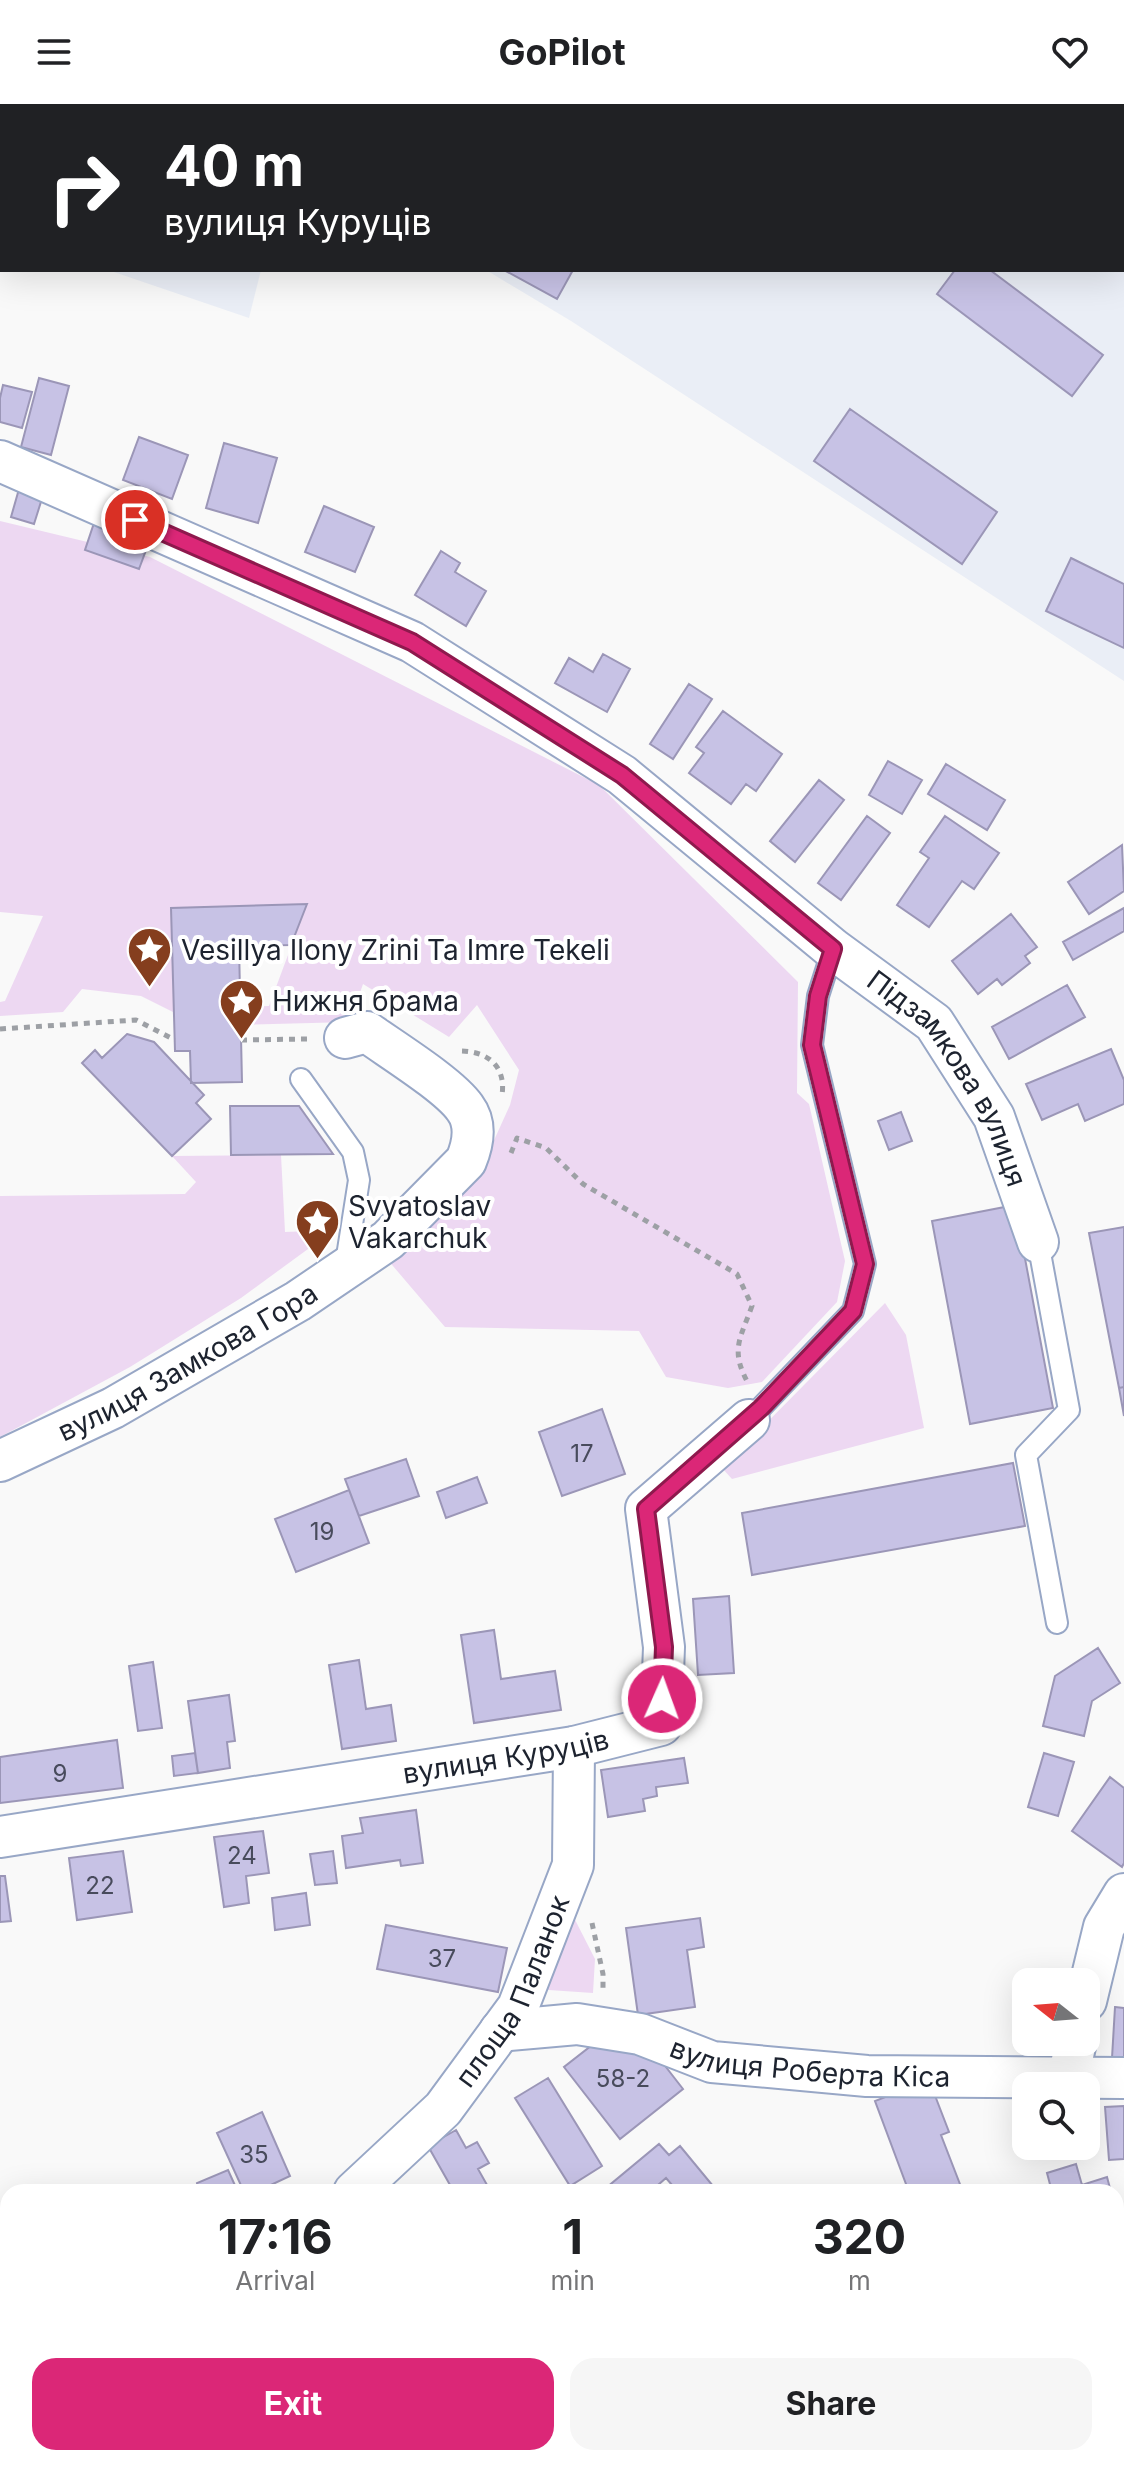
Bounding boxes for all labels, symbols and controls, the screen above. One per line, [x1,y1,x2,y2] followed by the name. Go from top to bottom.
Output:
[32,30,76,74] icon: menu
[498,30,626,74] text: GoPilot
[1048,30,1092,74] icon: heart
[164,132,304,200] text: 40 m
[32,136,136,240] icon: right
[164,200,432,244] text: вулиця Куруців
[101,486,169,554] pin
[113,498,157,542] icon: arrive
[126,926,174,989] place icon: Vesillya Ilony Zrini Ta Imre Tekeli
[181,933,610,967] place label: Vesillya Ilony Zrini Ta Imre Tekeli
[861,963,1034,1191] street label: Підзамкова вулиця
[217,977,265,1040] place icon: Нижня брама
[272,984,459,1018] place label: Нижня брама
[348,1189,491,1255] place label: Svyatoslav Vakarchuk
[293,1198,341,1261] place icon: Svyatoslav Vakarchuk
[52,1276,324,1448] street label: вулиця Замкова Гора
[570,1439,594,1468] house number: 17
[310,1517,334,1546] house number: 19
[620,1657,704,1741] position arrow
[400,1722,612,1791] street label: вулиця Куруців
[53,1759,67,1788] house number: 9
[227,1841,257,1870] house number: 24
[85,1871,115,1900] house number: 22
[448,1890,577,2094] street label: площа Паланок
[428,1944,456,1973] house number: 37
[1012,1968,1100,2056] north arrow
[1012,1968,1100,2160] map controls
[665,2030,950,2094] street label: вулиця Роберта Кіса
[596,2064,650,2093] house number: 58-2
[1012,2072,1100,2160] button: search
[239,2140,269,2169] house number: 35
[218,2207,333,2266] text: 17:16
[562,2207,583,2266] text: 1
[813,2207,906,2266] text: 320
[235,2265,315,2296] text: Arrival
[550,2265,595,2296] text: min
[848,2265,871,2296] text: m
[32,2358,554,2450] button: Exit
[570,2358,1092,2450] button: Share

